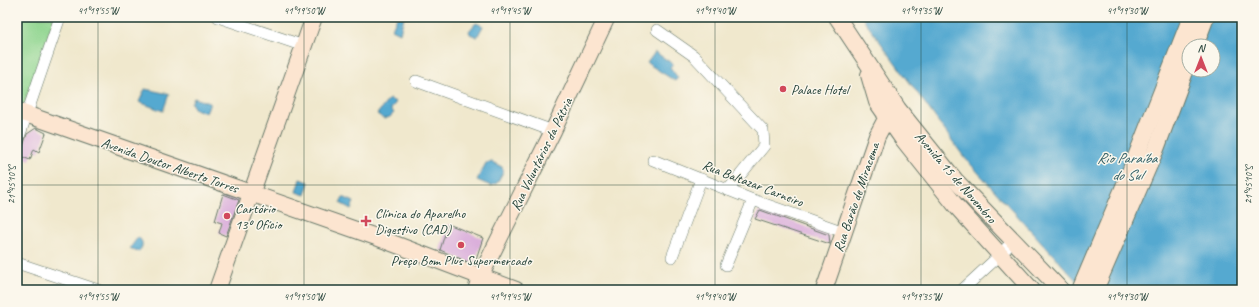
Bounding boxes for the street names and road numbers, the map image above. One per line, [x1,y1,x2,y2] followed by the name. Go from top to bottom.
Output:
[507,94,577,213] street label: Rua Voluntários da Pátria
[911,128,1001,227] street label: Avenida 15 de Novembro
[99,134,242,197] street label: Avenida Doutor Alberto Torres
[830,139,884,254] street label: Rua Barão de Miracema
[700,156,807,211] street label: Rua Baltazar Carneiro

